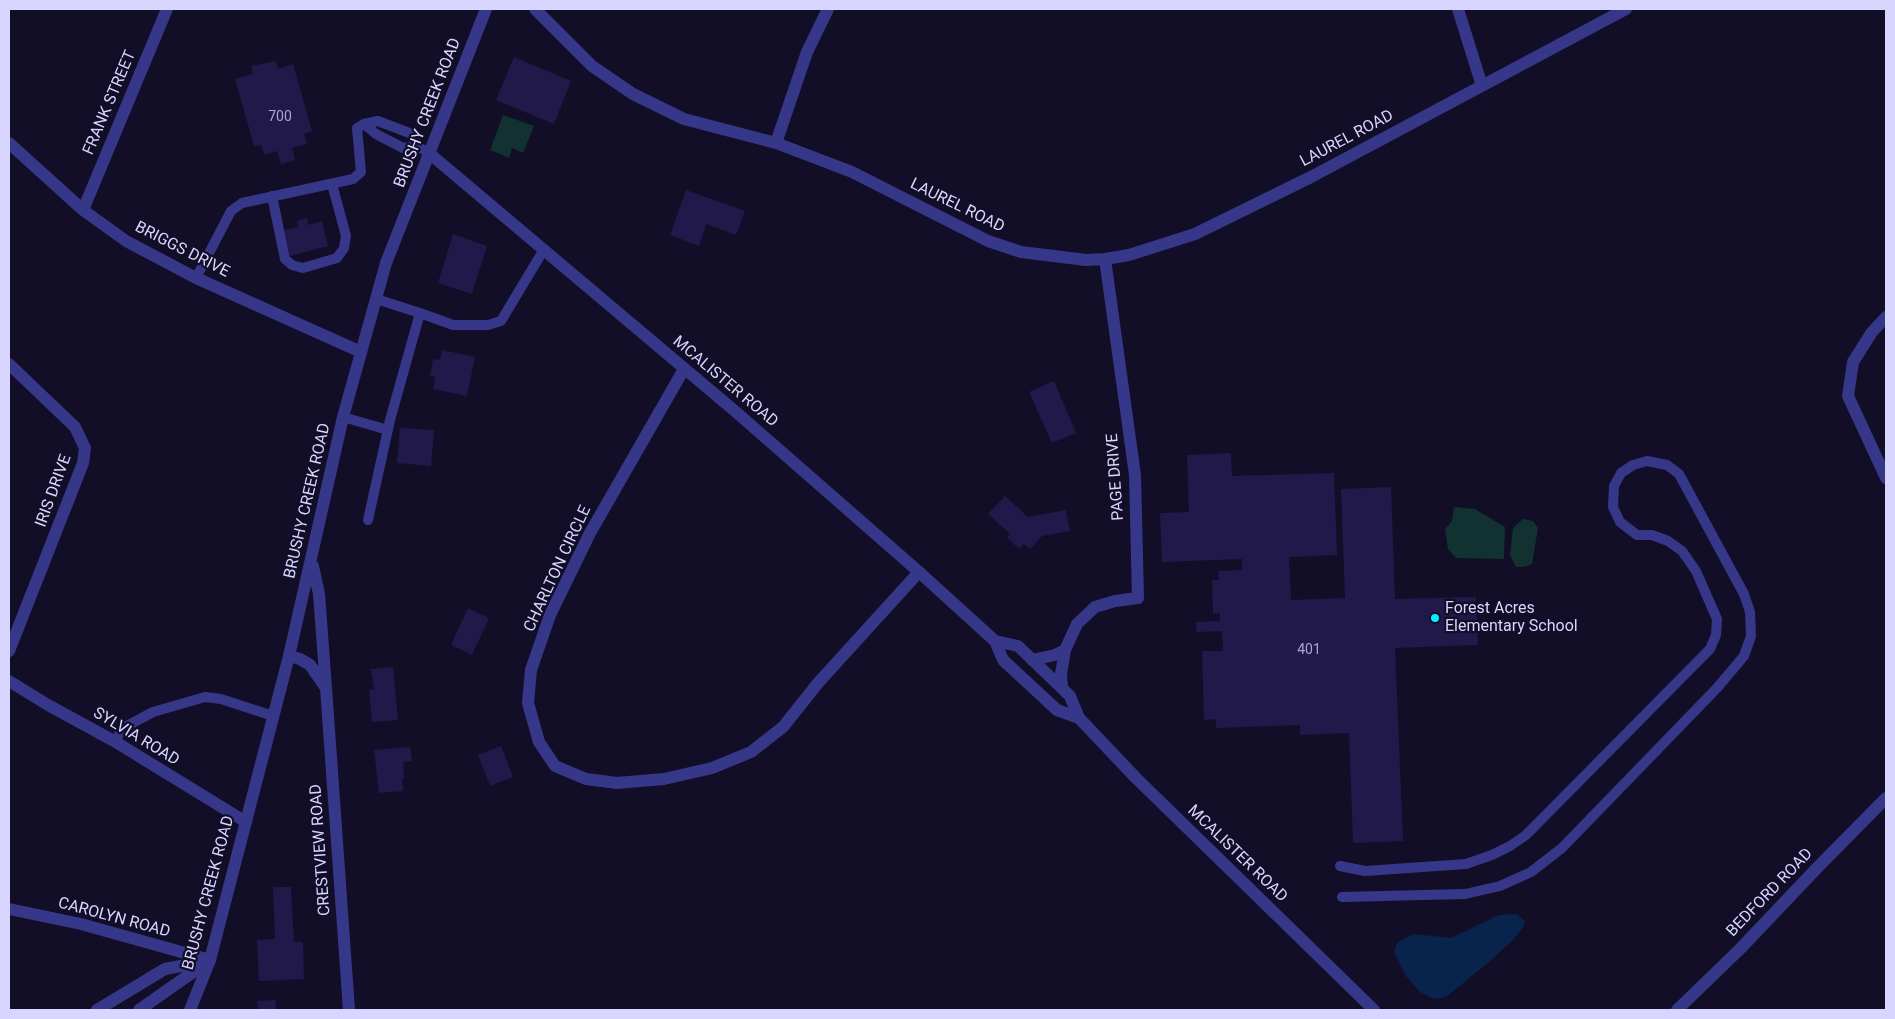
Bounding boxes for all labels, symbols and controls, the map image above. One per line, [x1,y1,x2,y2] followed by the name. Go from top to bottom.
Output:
[391,36,465,190] street label: BRUSHY CREEK ROAD
[79,48,141,158] street label: FRANK STREET
[1297,106,1397,172] street label: LAUREL ROAD
[268,109,292,125] house number: 700
[907,175,1007,237] street label: LAUREL ROAD
[132,218,232,282] street label: BRIGGS DRIVE
[669,332,781,432] street label: MCALISTER ROAD
[281,422,335,580] street label: BRUSHY CREEK ROAD
[1103,433,1129,521] street label: PAGE DRIVE
[32,452,76,530] street label: IRIS DRIVE
[520,503,596,635] street label: CHARLTON CIRCLE
[1445,599,1578,637] place label: Forest Acres Elementary School
[1429,612,1441,624] marker: Forest Acres Elementary School
[1297,642,1321,658] house number: 401
[89,704,183,770] street label: SYLVIA ROAD
[307,784,335,916] street label: CRESTVIEW ROAD
[1183,801,1291,907] street label: MCALISTER ROAD
[179,814,239,972] street label: BRUSHY CREEK ROAD
[1723,845,1817,941] street label: BEDFORD ROAD
[56,894,172,942] street label: CAROLYN ROAD

